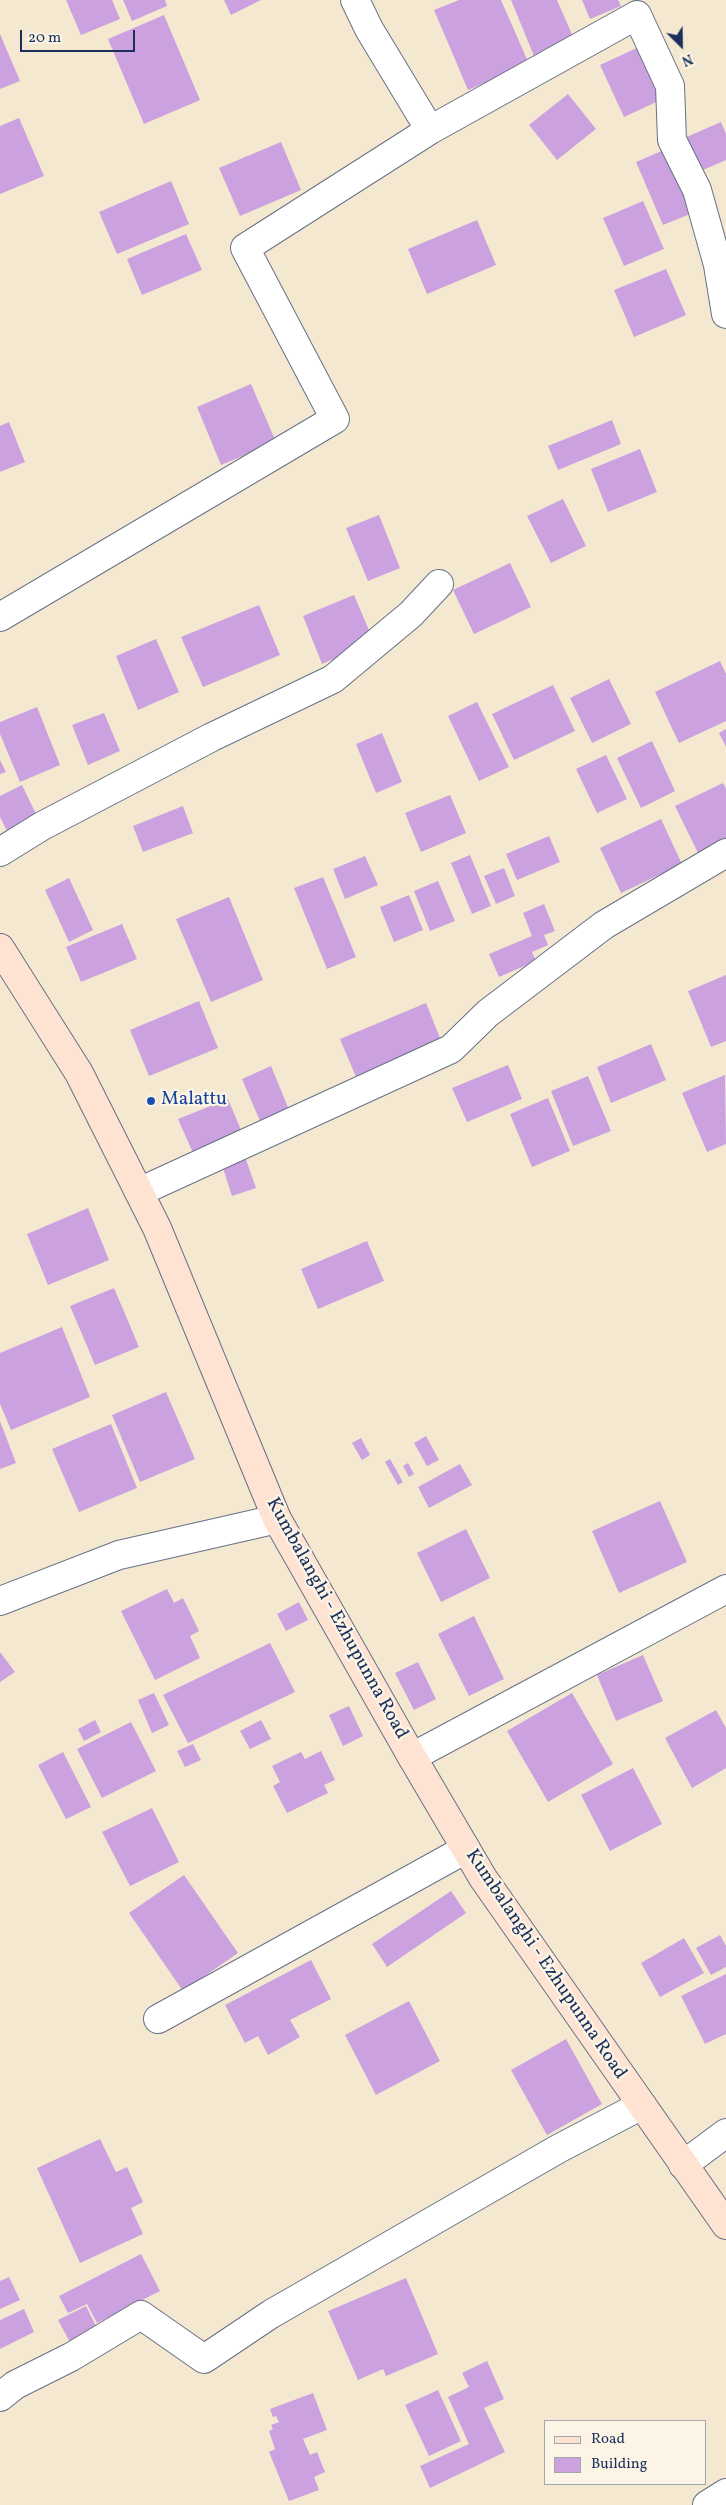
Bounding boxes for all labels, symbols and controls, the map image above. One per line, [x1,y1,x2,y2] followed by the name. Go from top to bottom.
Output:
[22,20,138,52] scale bar
[656,20,706,70] north arrow
[28,28,61,49] text: 20 m
[679,49,695,70] text: N
[161,1090,227,1112] place label: Malattu
[145,1095,157,1107] marker: Malattu
[260,1494,412,1744] street label: Kumbalanghi - Ezhupunna Road
[459,1846,631,2084] street label: Kumbalanghi - Ezhupunna Road
[544,2420,706,2485] legend
[591,2429,625,2450] text: Road
[591,2454,647,2475] text: Building

